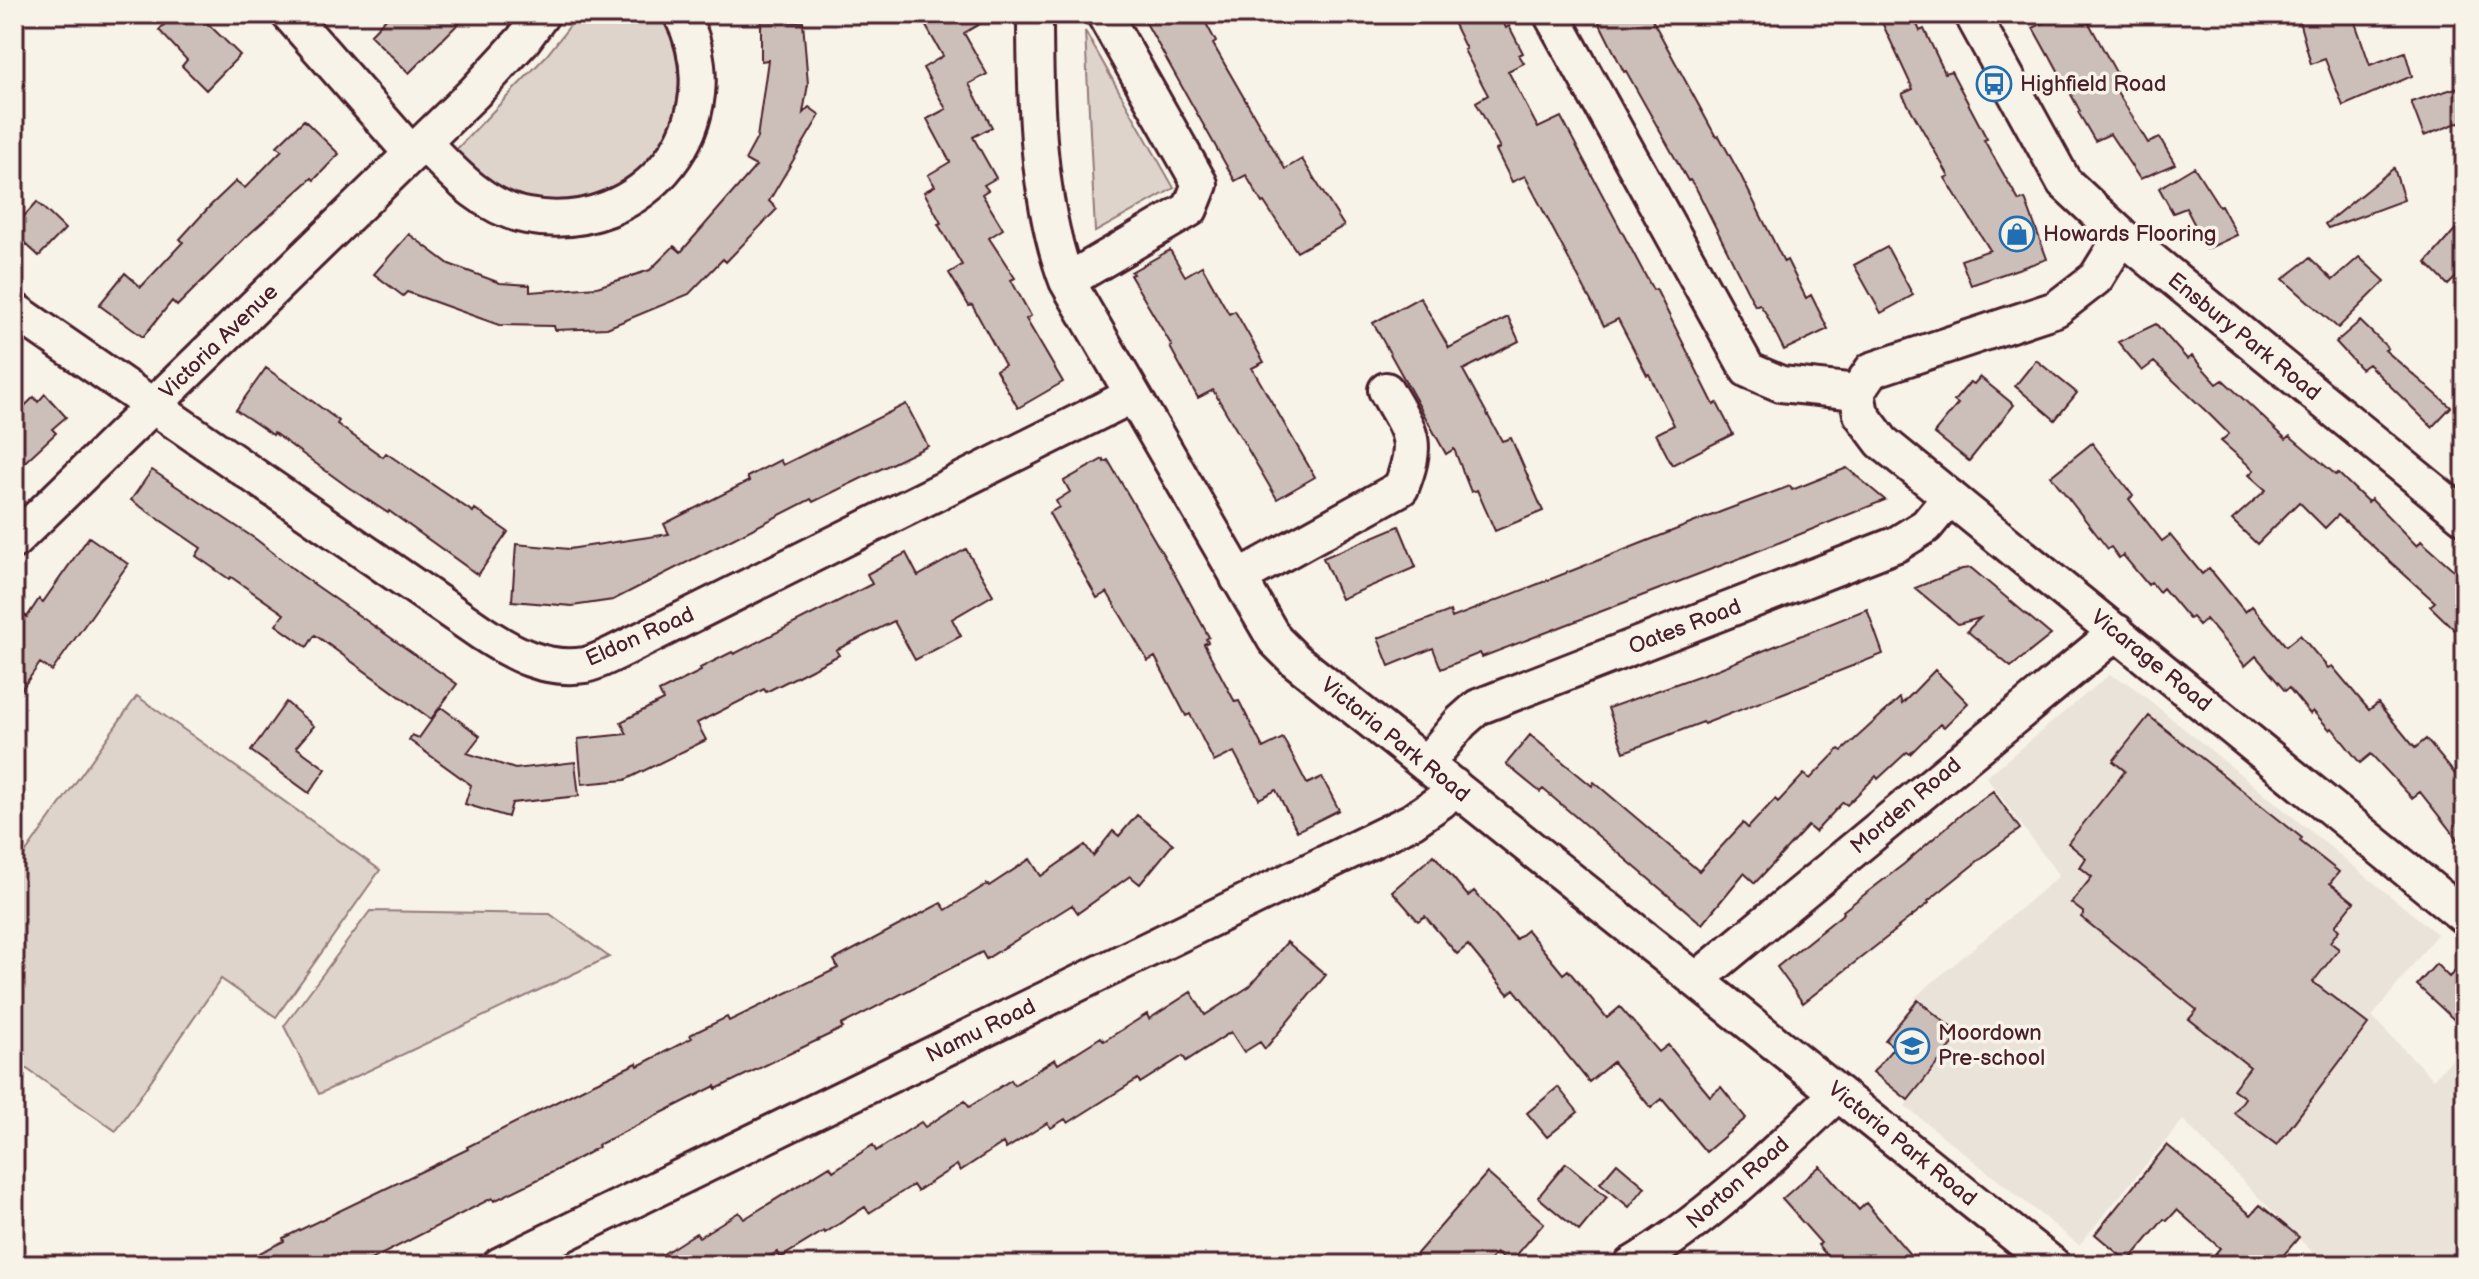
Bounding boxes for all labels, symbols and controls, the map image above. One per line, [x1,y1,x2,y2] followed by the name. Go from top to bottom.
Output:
[1975,65,2013,103] bus stop icon: Highfield Road
[2020,71,2166,98] place label: Highfield Road
[1998,215,2036,253] shop icon: Howards Flooring
[2043,221,2217,248] place label: Howards Flooring
[2162,267,2326,407] street label: Ensbury Park Road
[154,279,284,405] street label: Victoria Avenue
[1625,593,1745,661] street label: Oates Road
[582,601,698,673] street label: Eldon Road
[2085,604,2217,718] street label: Vicarage Road
[1315,672,1475,808] street label: Victoria Park Road
[1845,752,1967,860] street label: Morden Road
[922,993,1040,1069] street label: Namu Road
[1938,1020,2045,1072] place label: Moordown Pre-school
[1893,1027,1931,1065] school or university icon: Moordown Pre-school
[1822,1076,1982,1212] street label: Victoria Park Road
[1681,1131,1795,1235] street label: Norton Road

